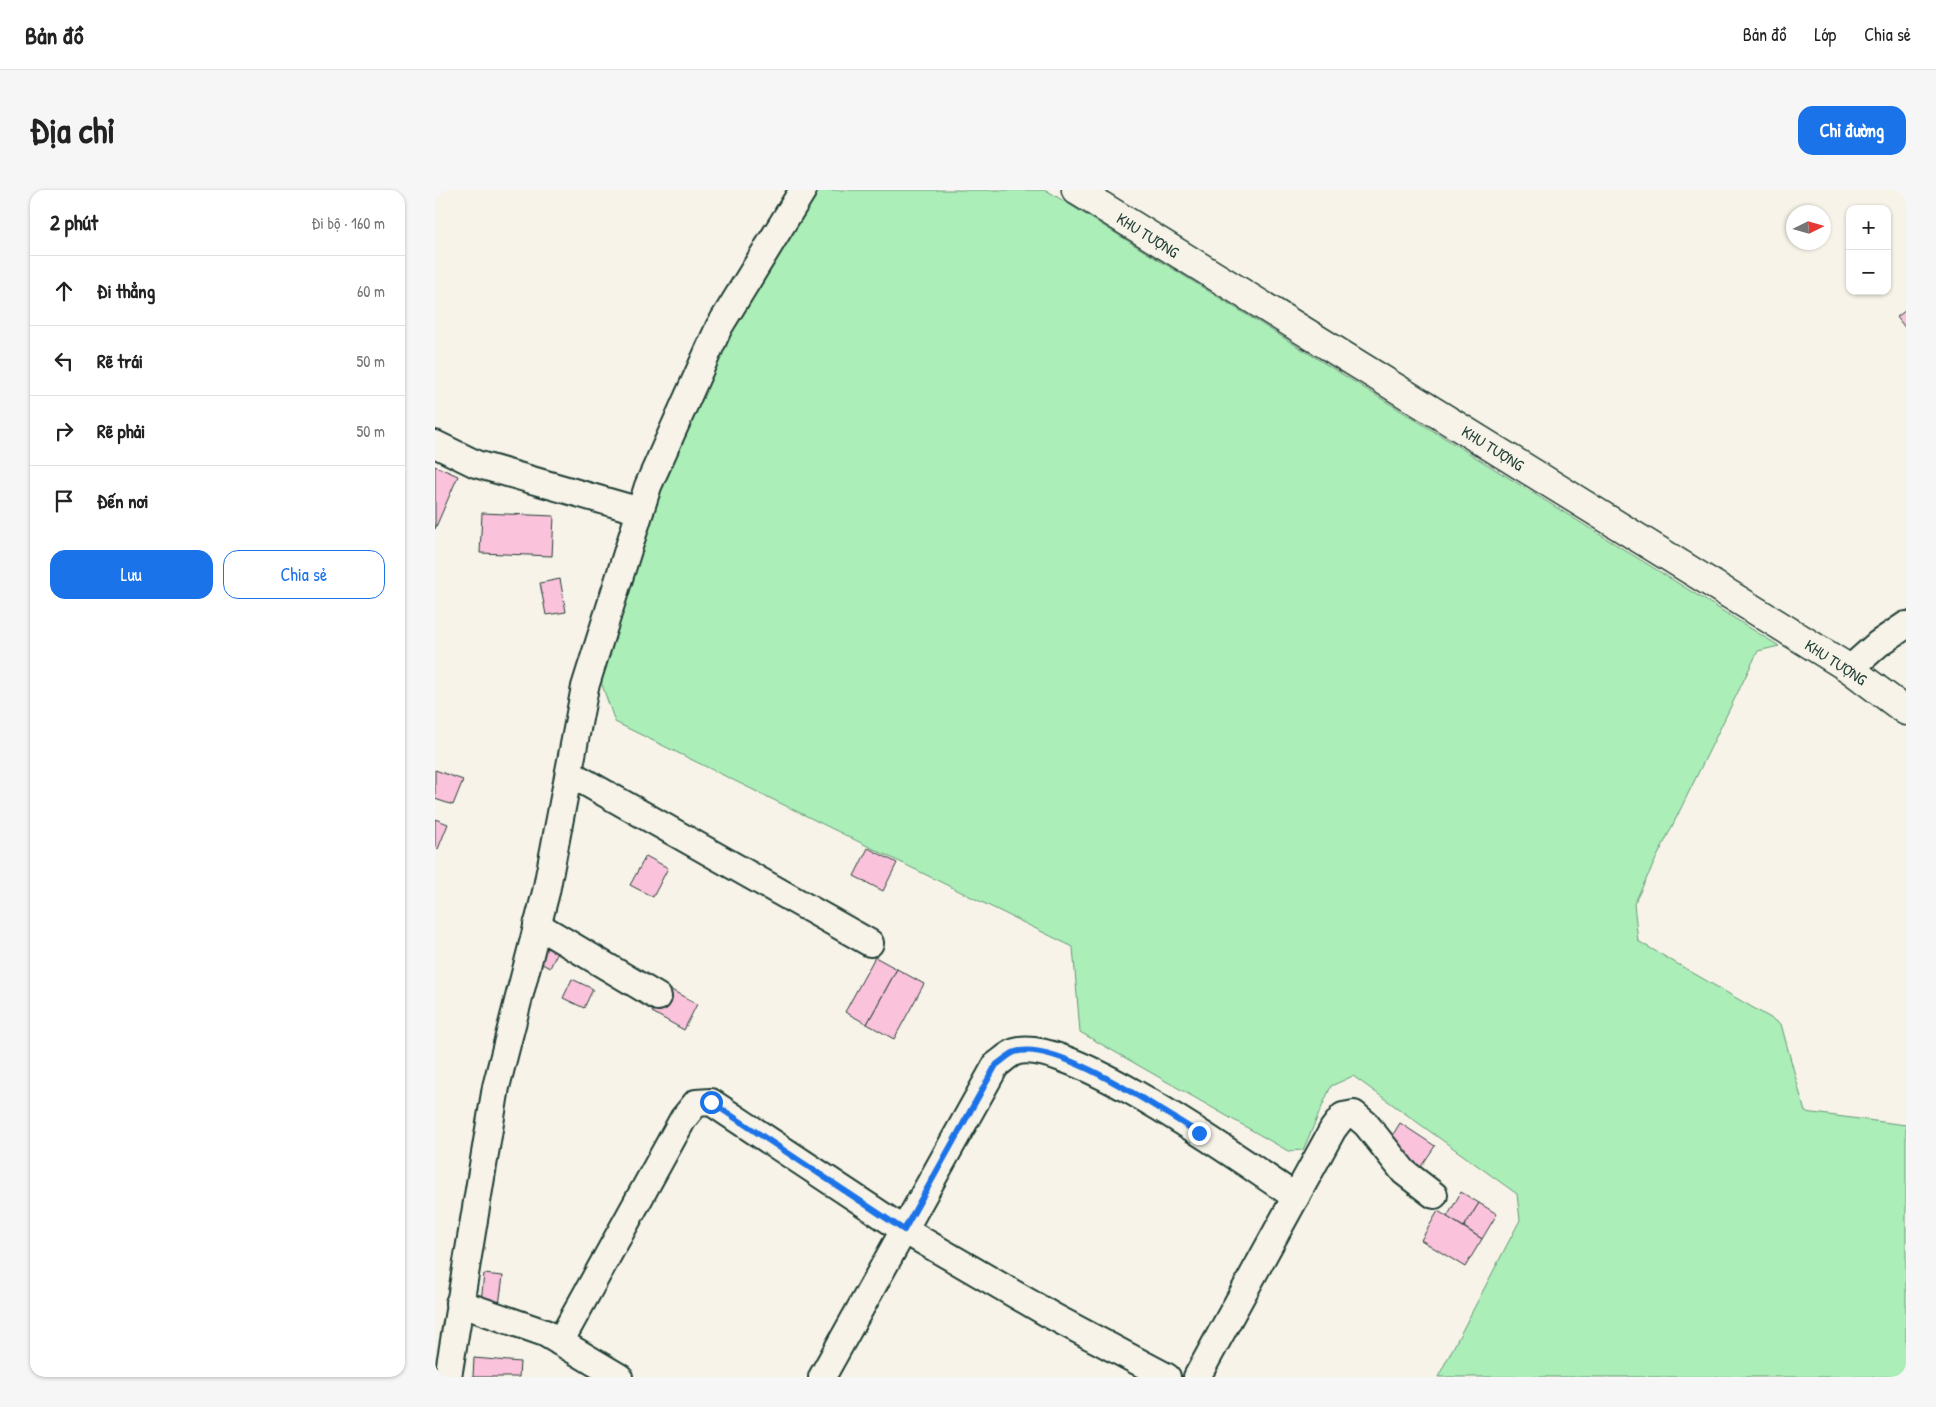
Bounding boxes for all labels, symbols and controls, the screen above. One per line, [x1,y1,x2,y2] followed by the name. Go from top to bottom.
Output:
[25,19,83,51] text: Bản đồ
[1743,22,1787,47] text: Bản đồ
[1815,22,1836,47] text: Lớp
[1864,22,1911,47] text: Chia sẻ
[1798,106,1906,155] button: Chỉ đường
[30,107,115,154] text: Địa chỉ
[1786,205,1831,250] north arrow
[1846,205,1891,295] map controls
[1846,205,1891,250] button: +
[1113,207,1184,263] street label: KHU TƯỢNG
[50,208,98,237] text: 2 phút
[311,212,385,234] text: Đi bộ · 160 m
[1846,250,1891,295] button: −
[50,277,78,305] icon: ahead
[97,278,155,304] text: Đi thẳng
[357,280,385,302] text: 60 m
[50,347,78,375] icon: left
[97,348,143,374] text: Rẽ trái
[357,350,385,372] text: 50 m
[50,417,78,445] icon: right
[97,418,145,444] text: Rẽ phải
[357,420,385,442] text: 50 m
[1458,420,1529,476] street label: KHU TƯỢNG
[50,487,78,515] icon: arrive
[97,488,148,514] text: Đến nơi
[50,550,213,599] button: Lưu
[223,550,385,599] button: Chia sẻ
[1801,634,1871,690] street label: KHU TƯỢNG
[700,1091,723,1114] route start
[1188,1122,1211,1145] route end

